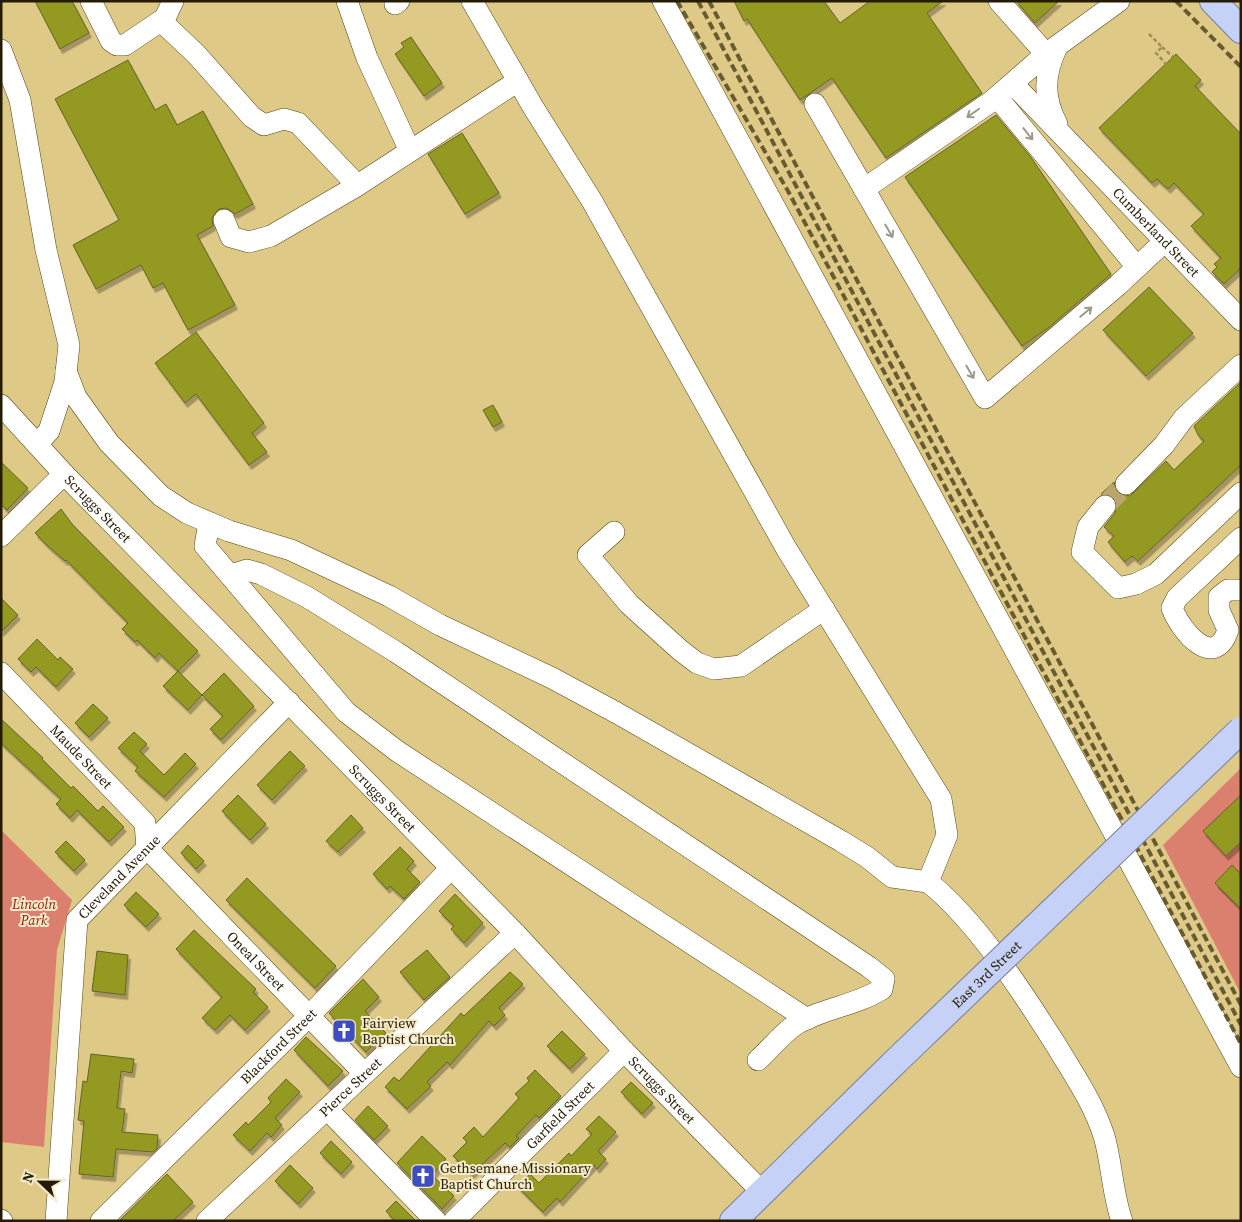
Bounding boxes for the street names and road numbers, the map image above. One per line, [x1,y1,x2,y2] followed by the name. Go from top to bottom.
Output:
[1108,183,1204,282] street label: Cumberland Street
[60,470,136,547] street label: Scruggs Street
[46,720,117,794] street label: Maude Street
[345,760,421,837] street label: Scruggs Street
[73,830,165,923] street label: Cleveland Avenue
[222,927,290,996] street label: Oneal Street
[947,936,1026,1013] street label: East 3rd Street
[236,1004,321,1088] street label: Blackford Street
[624,1051,700,1129] street label: Scruggs Street
[314,1053,386,1121] street label: Pierce Street
[521,1076,599,1154] street label: Garfield Street

